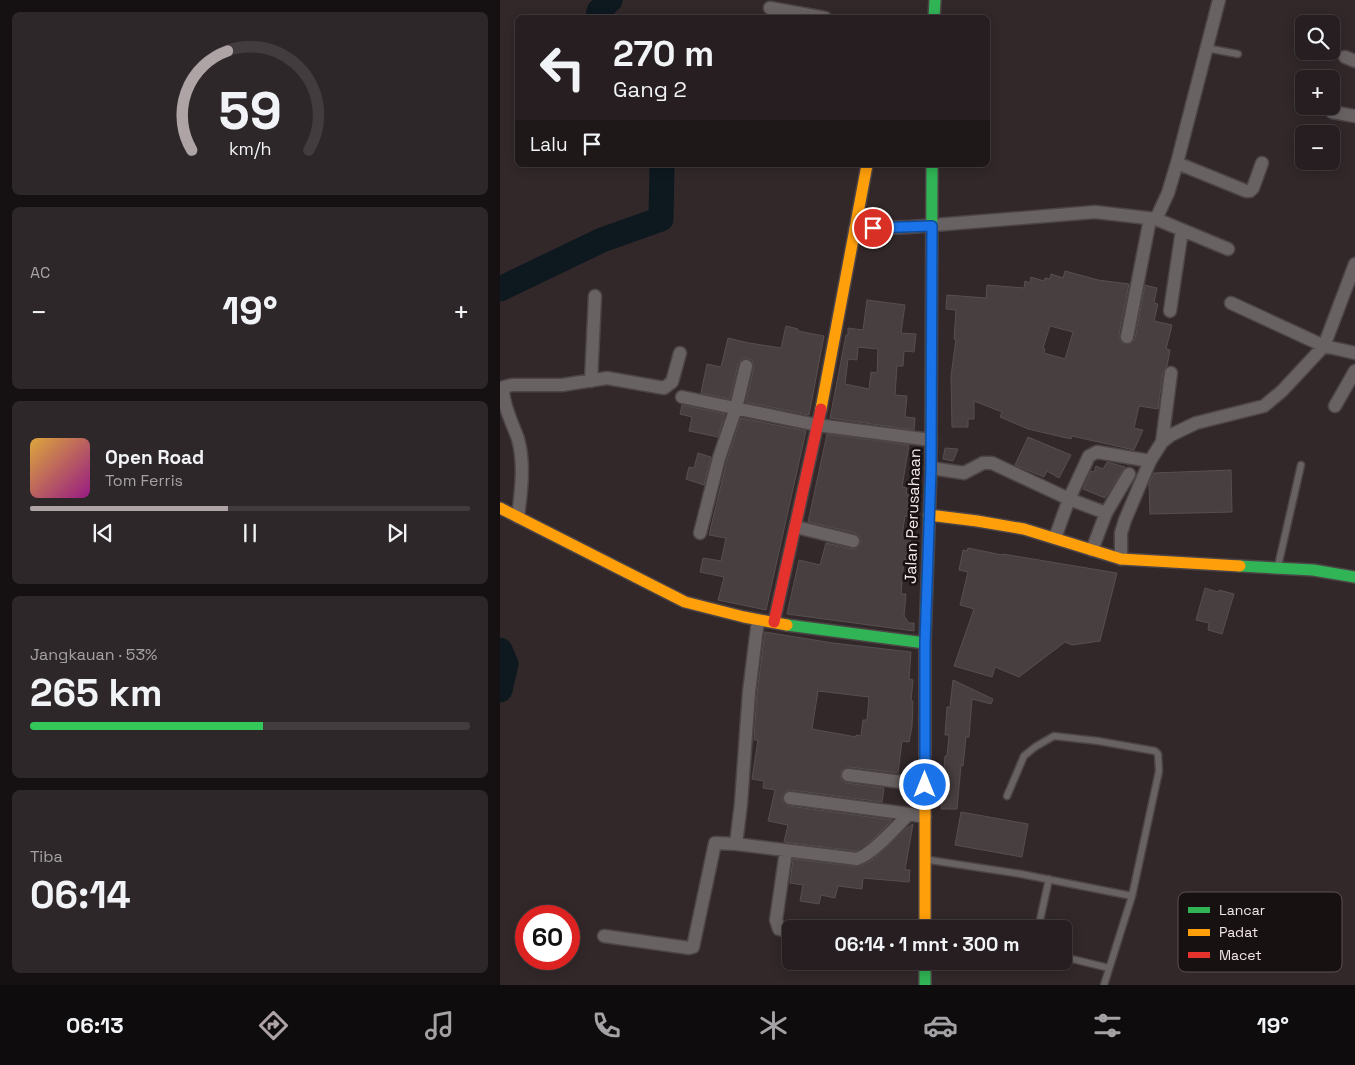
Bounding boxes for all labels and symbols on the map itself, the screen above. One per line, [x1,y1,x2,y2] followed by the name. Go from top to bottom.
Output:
[852,207,894,249] pin
[900,448,925,584] street label: Jalan Perusahaan
[898,758,950,810] position arrow
[1178,892,1342,972] legend
[1219,901,1265,919] text: Lancar
[515,905,580,970] speed limit sign: 60
[1219,923,1258,941] text: Padat
[1219,946,1262,964] text: Macet

